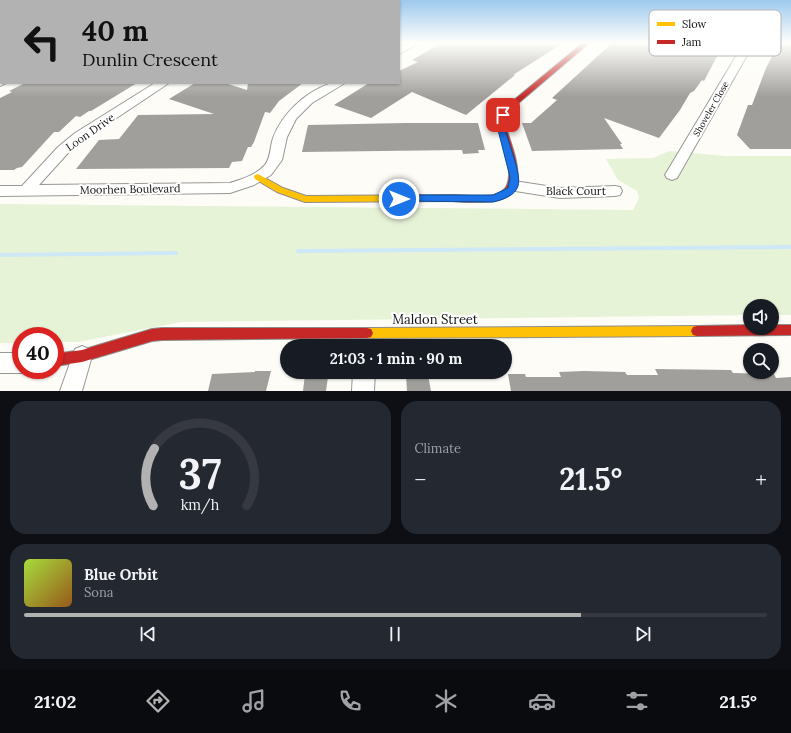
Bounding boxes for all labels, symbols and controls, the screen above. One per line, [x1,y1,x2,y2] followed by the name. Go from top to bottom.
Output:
[649,10,781,56] legend
[82,13,148,49] text: 40 m
[16,16,68,68] icon: left
[682,17,707,31] text: Slow
[681,35,702,49] text: Jam
[82,48,218,71] text: Dunlin Crescent
[690,79,731,138] street label: Shoveler Close
[486,98,520,132] pin
[492,104,514,126] icon: arrive
[63,110,117,154] street label: Loon Drive
[378,178,420,220] position arrow
[79,181,181,197] street label: Moorhen Boulevard
[546,184,607,198] street label: Black Court
[743,299,779,379] map controls
[743,299,779,335] button: sound
[392,311,478,328] street label: Maldon Street
[12,327,64,379] speed limit sign: 40
[743,343,779,379] button: search
[330,349,462,368] text: 21:03 · 1 min · 90 m
[415,440,461,457] text: Climate
[179,446,222,499] text: 37
[559,460,622,498] text: 21.5°
[415,465,426,493] text: −
[755,465,767,493] text: +
[181,495,220,514] text: km/h
[84,565,158,584] text: Blue Orbit
[84,584,114,601] text: Sona
[137,623,159,645] icon: previous
[384,623,406,645] icon: pause
[632,623,654,645] icon: next
[144,687,172,715] icon: directions
[240,687,268,715] icon: music
[336,687,364,715] icon: phone
[432,687,460,715] icon: climate
[528,687,556,715] icon: car
[623,687,651,715] icon: filters
[34,690,76,713] text: 21:02
[719,690,757,713] text: 21.5°

